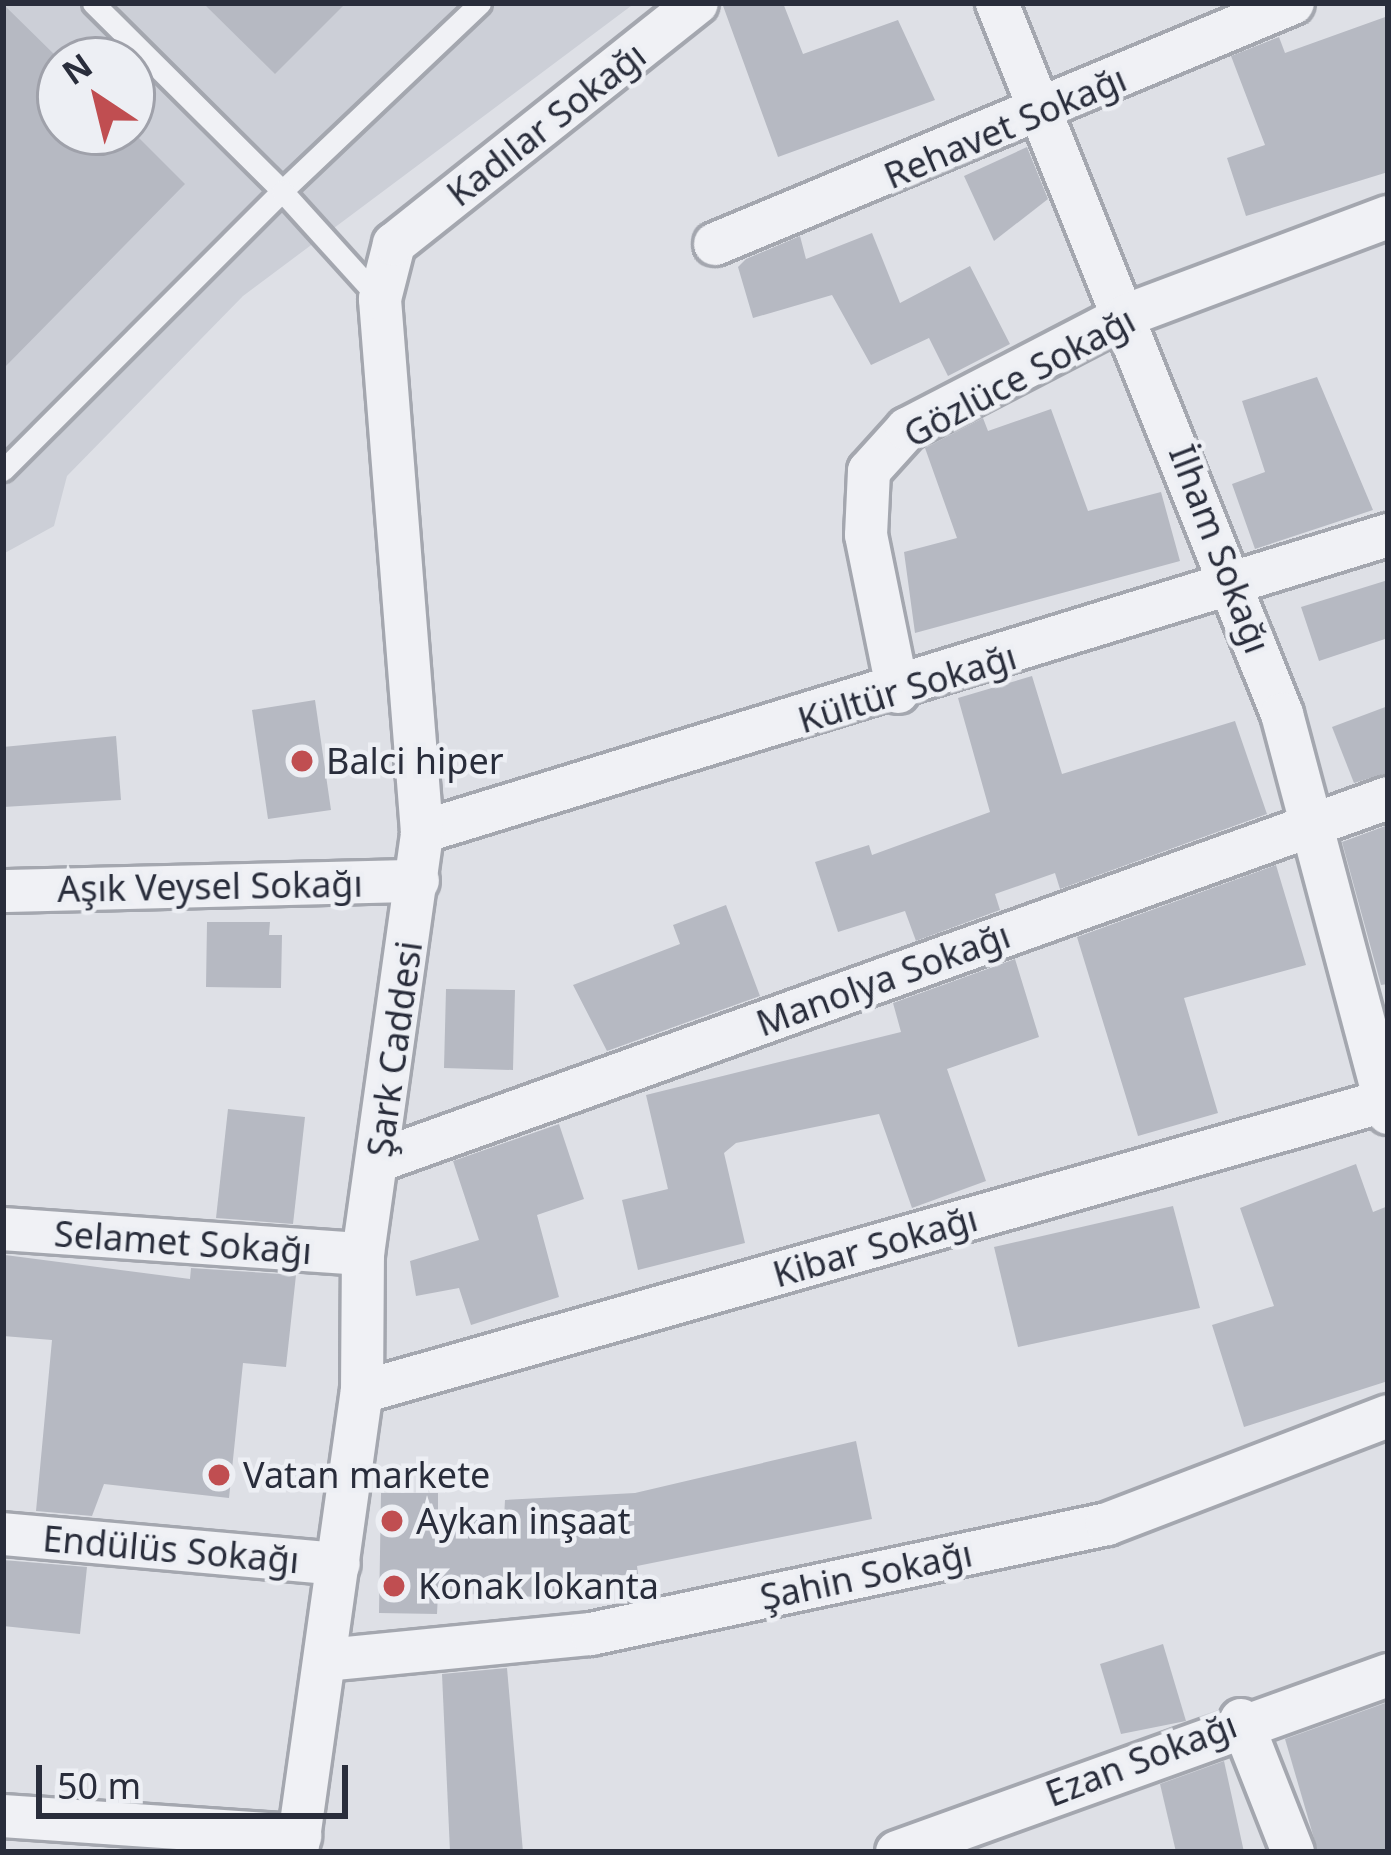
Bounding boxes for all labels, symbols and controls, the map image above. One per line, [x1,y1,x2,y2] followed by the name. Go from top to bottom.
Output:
[438,33,654,215] street label: Kadılar Sokağı
[36,36,156,156] north arrow
[53,42,101,95] text: N
[878,57,1132,197] street label: Rehavet Sokağı
[896,298,1142,456] street label: Gözlüce Sokağı
[1161,439,1279,659] street label: İlham Sokağı
[793,634,1021,742] street label: Kültür Sokağı
[326,739,504,783] place label: Balci hiper
[289,748,315,774] marker: Balci hiper
[57,862,363,910] street label: Aşık Veysel Sokağı
[750,913,1016,1045] street label: Manolya Sokağı
[357,938,431,1160] street label: Şark Caddesi
[768,1196,982,1296] street label: Kibar Sokağı
[53,1211,313,1273] street label: Selamet Sokağı
[243,1453,490,1497] place label: Vatan markete
[206,1462,232,1488] marker: Vatan markete
[416,1499,631,1543] place label: Aykan inşaat
[379,1508,405,1534] marker: Aykan inşaat
[41,1516,301,1582] street label: Endülüs Sokağı
[756,1531,976,1619] street label: Şahin Sokağı
[418,1564,659,1608] place label: Konak lokanta
[381,1573,407,1599] marker: Konak lokanta
[1039,1703,1243,1815] street label: Ezan Sokağı
[42,1741,354,1815] scale bar
[57,1761,141,1810] text: 50 m

